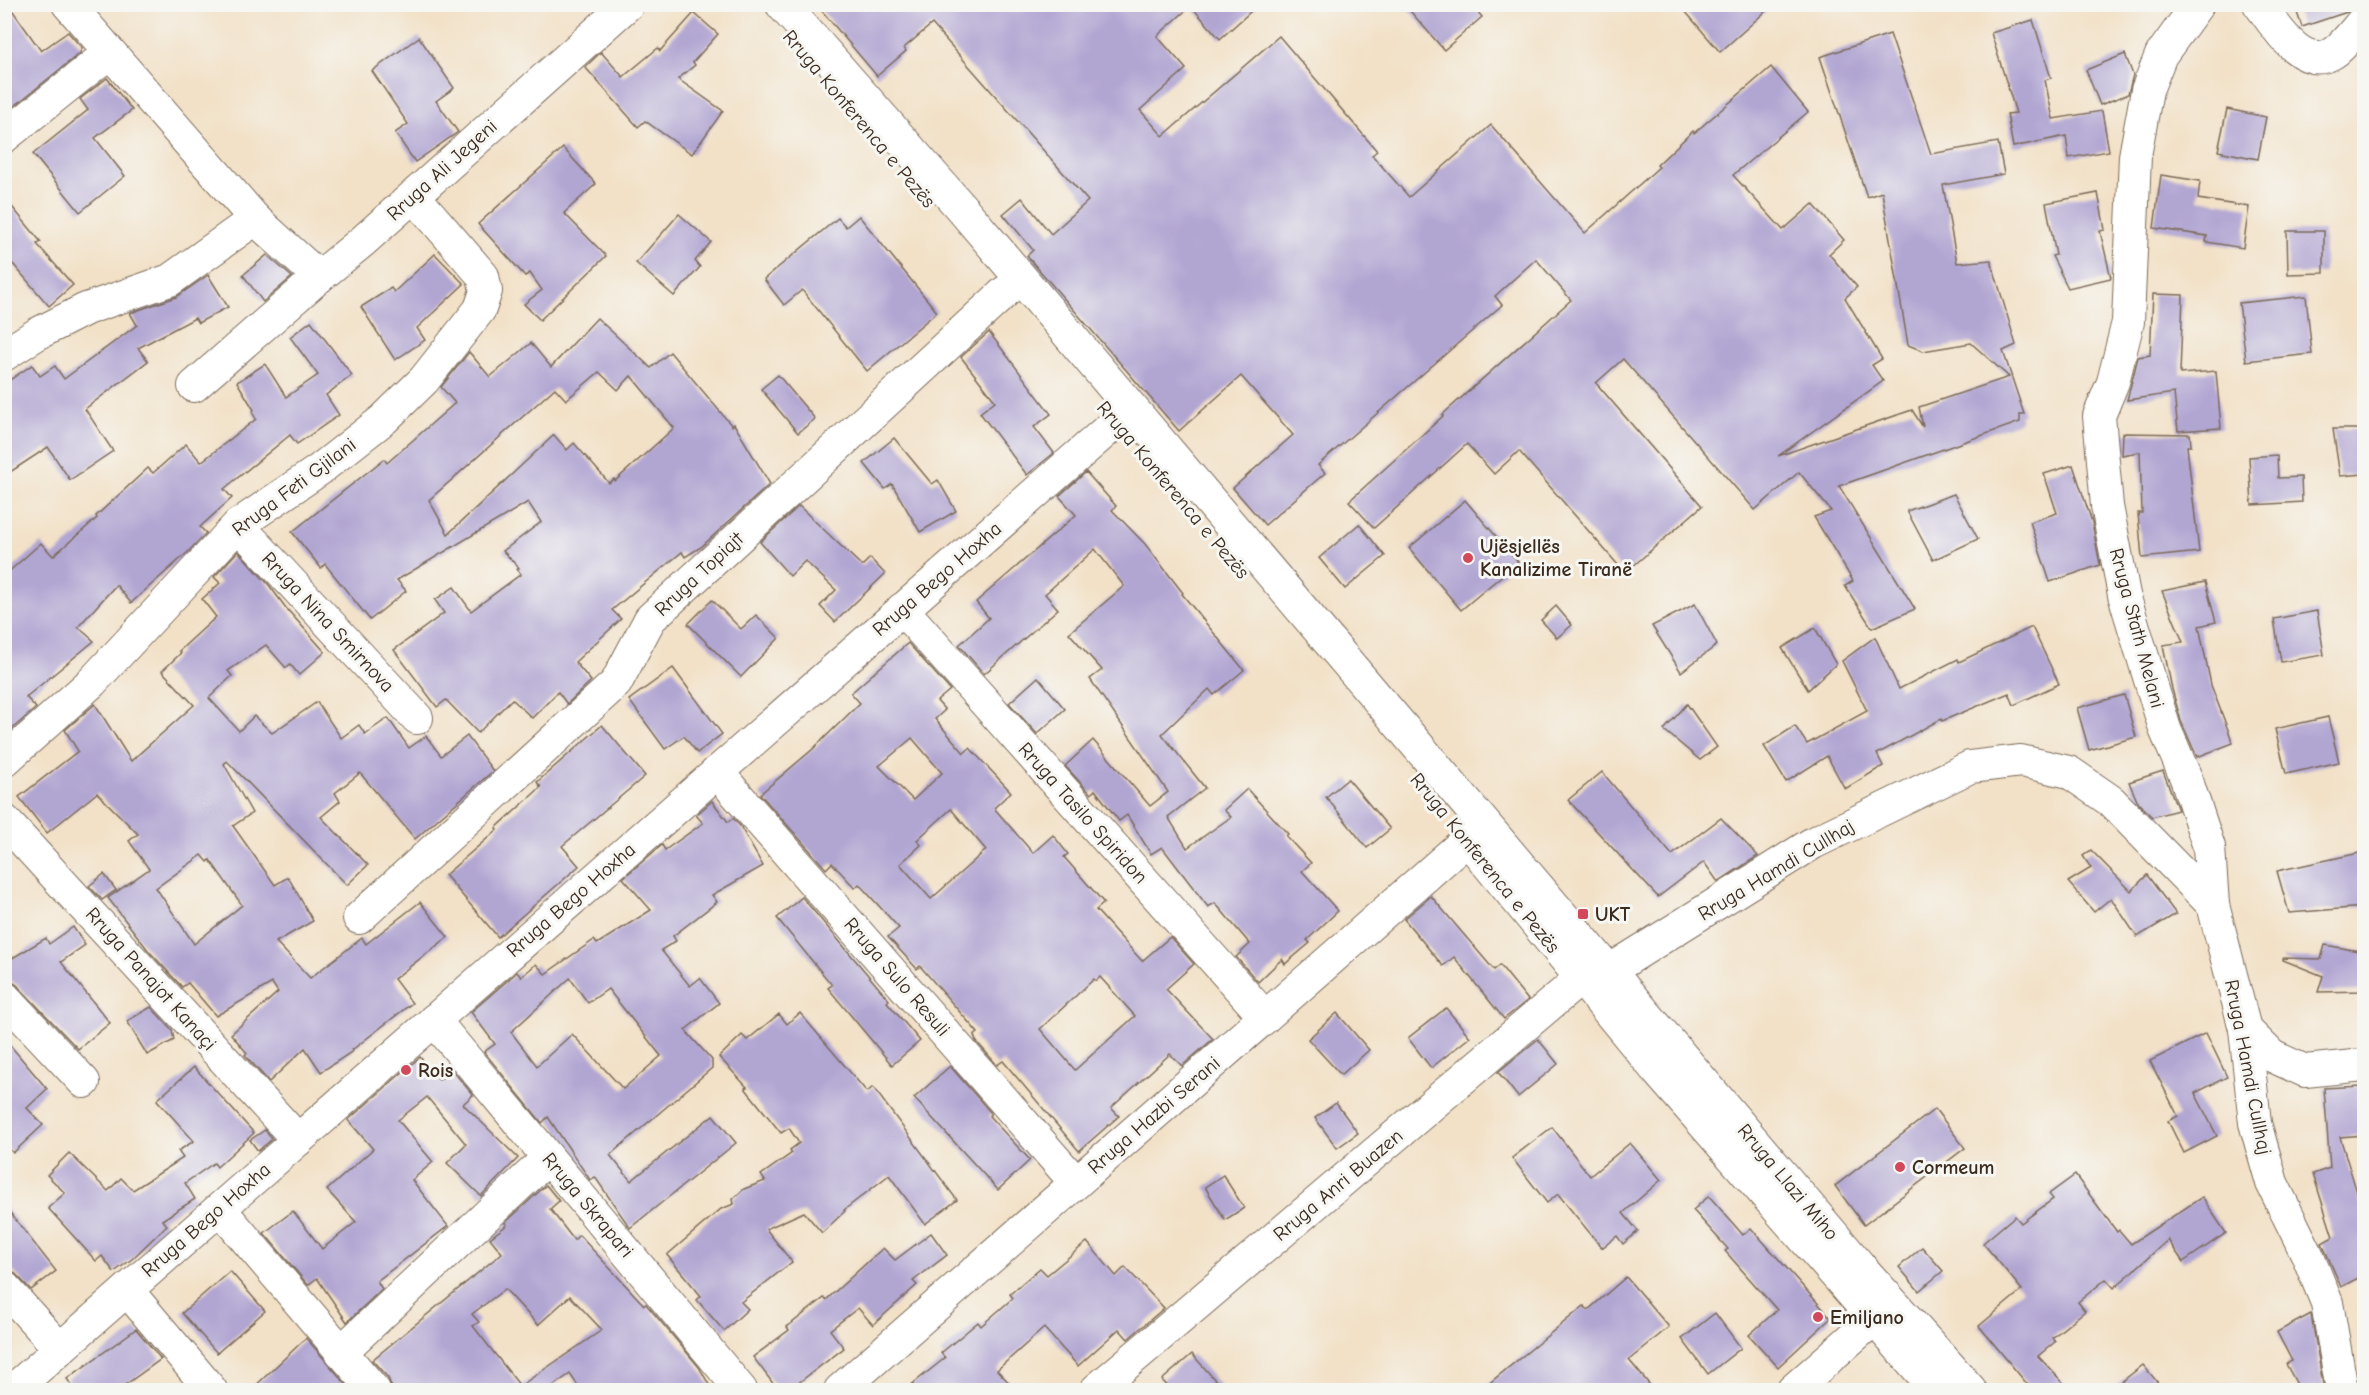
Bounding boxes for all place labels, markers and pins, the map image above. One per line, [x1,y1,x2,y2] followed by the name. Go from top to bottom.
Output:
[1480,535,1632,581] place label: Ujësjellës Kanalizime Tiranë
[1461,551,1475,565] marker: Ujësjellës Kanalizime Tiranë
[1595,903,1631,926] place label: UKT
[1576,907,1590,921] marker: UKT
[418,1059,453,1082] place label: Rois
[399,1063,413,1077] marker: Rois
[1912,1156,1994,1179] place label: Cormeum
[1893,1160,1907,1174] marker: Cormeum
[1830,1306,1904,1329] place label: Emiljano
[1811,1310,1825,1324] marker: Emiljano

